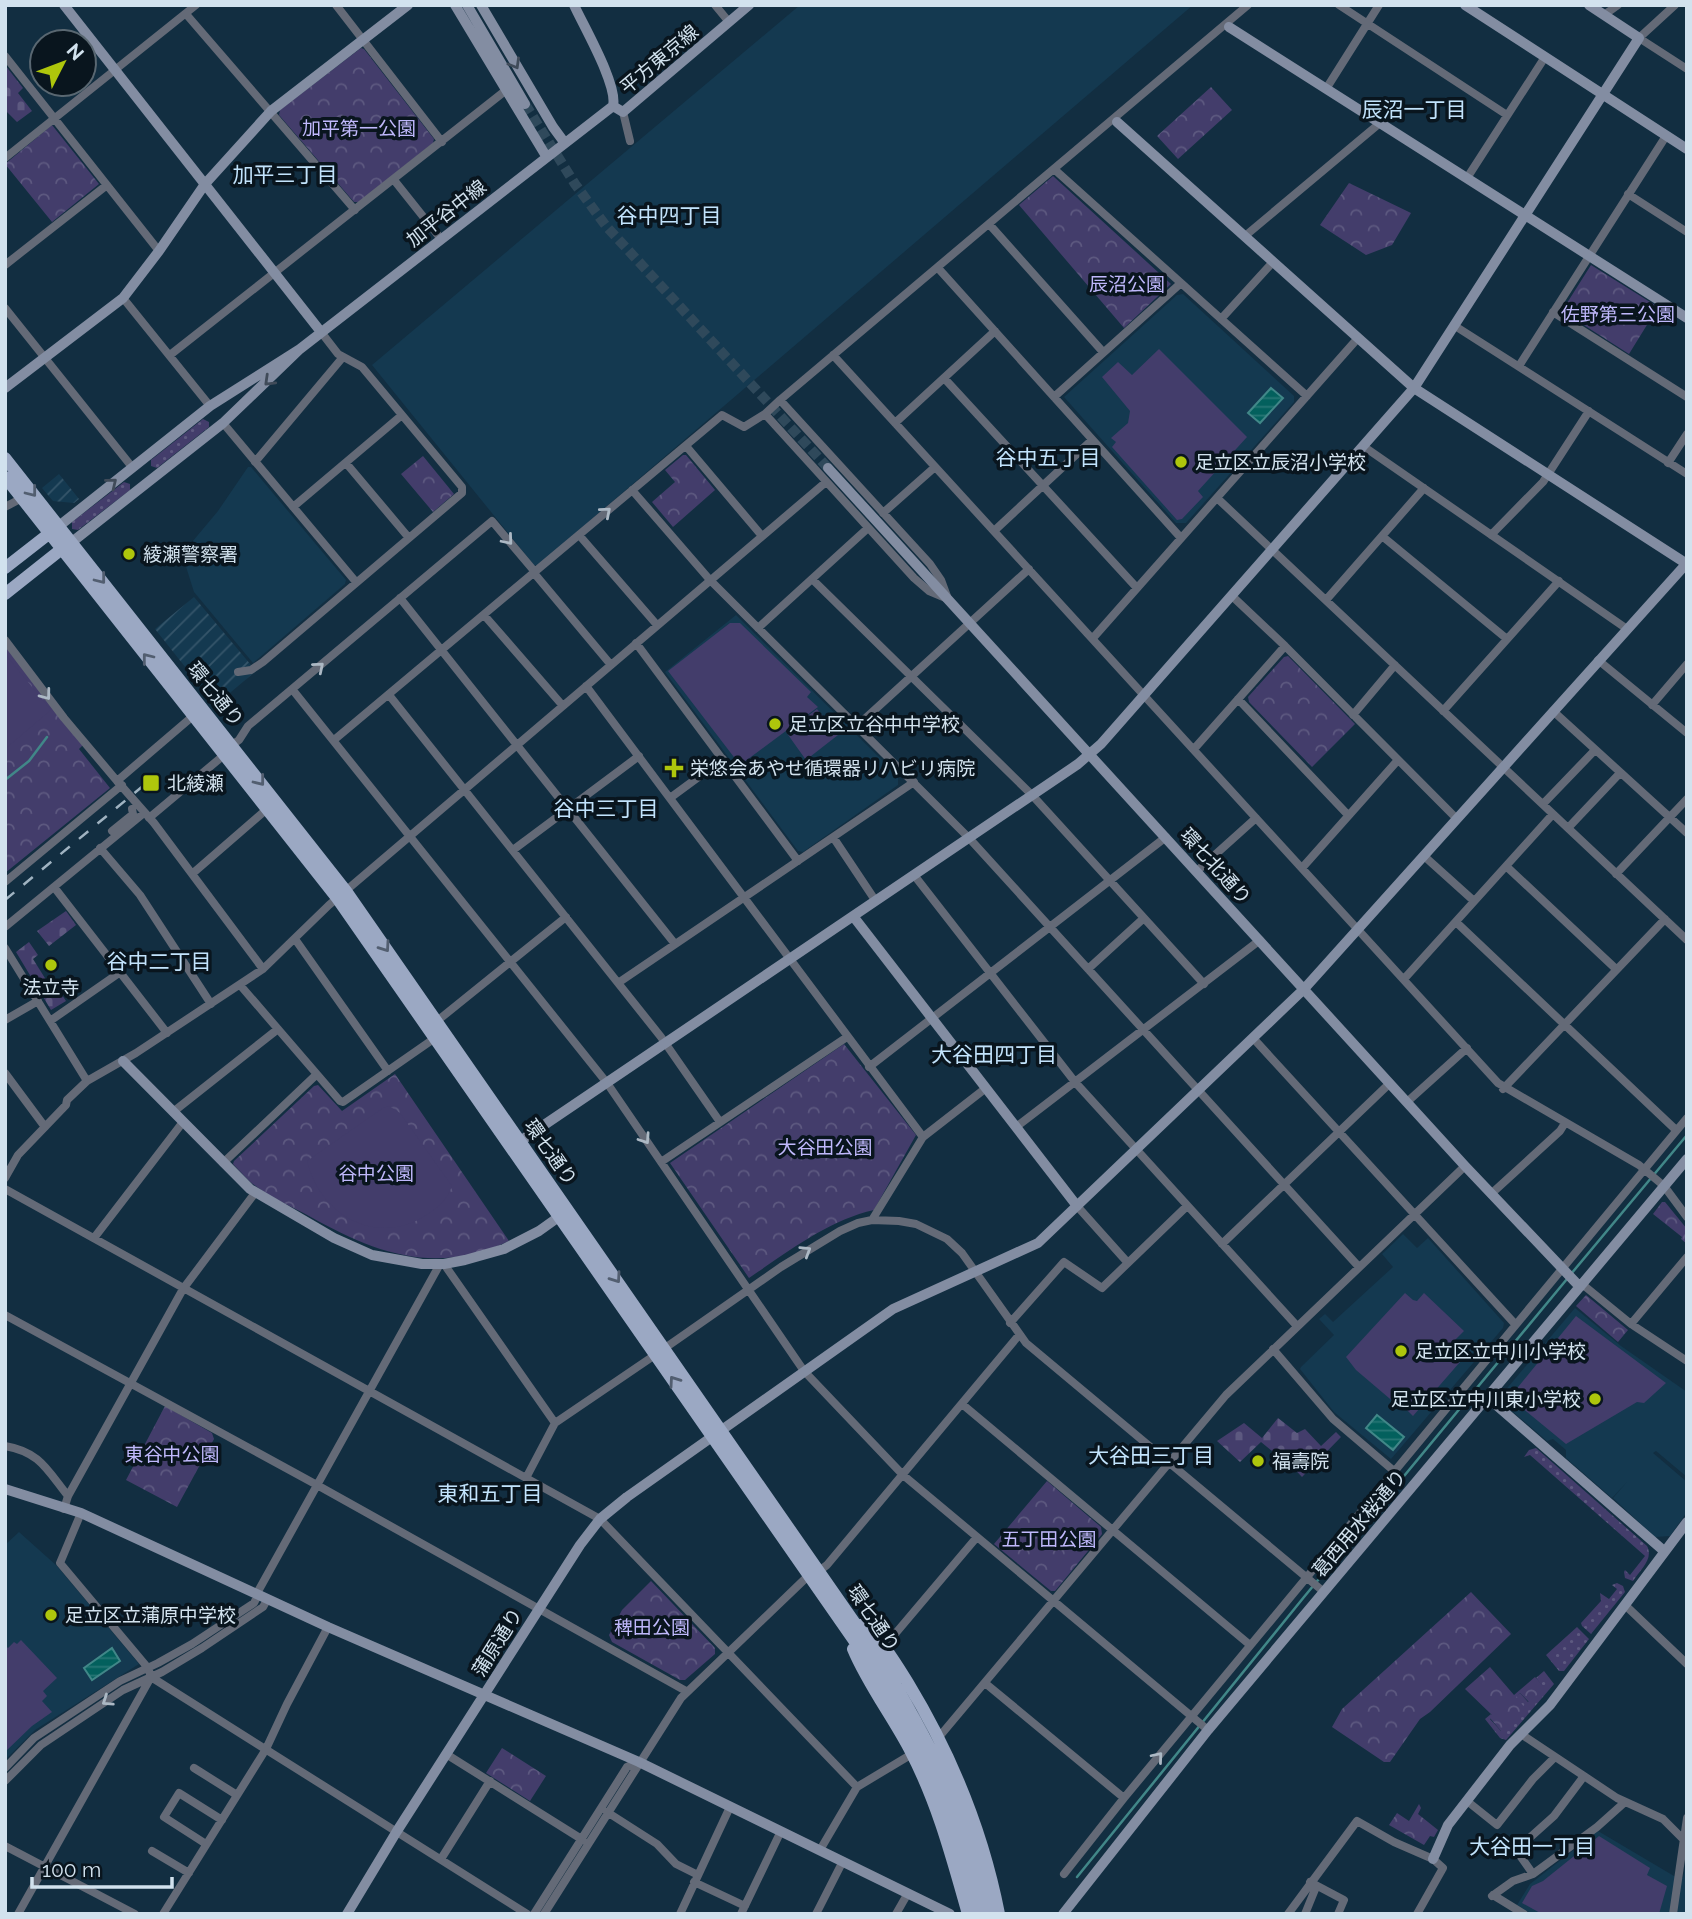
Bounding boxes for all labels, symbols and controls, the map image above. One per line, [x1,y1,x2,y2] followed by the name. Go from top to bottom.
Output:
[616,20,702,98] street label: 平方東京線
[28,28,98,98] north arrow
[63,39,89,64] text: N
[507,57,520,70] one-way arrow
[1362,97,1467,122] district label: 辰沼一丁目
[302,117,416,139] park label: 加平第一公園
[233,162,338,187] district label: 加平三丁目
[402,175,490,251] street label: 加平谷中線
[617,203,722,228] district label: 谷中四丁目
[1089,273,1165,295] park label: 辰沼公園
[1561,303,1675,325] park label: 佐野第三公園
[264,373,277,386] one-way arrow
[996,445,1101,470] district label: 谷中五丁目
[1195,451,1366,473] place label: 足立区立辰沼小学校
[1173,454,1189,470] marker: 足立区立辰沼小学校
[105,478,117,491] one-way arrow
[24,484,37,496] one-way arrow
[598,508,611,520] one-way arrow
[500,532,512,545] one-way arrow
[143,543,238,565] place label: 綾瀬警察署
[121,546,137,562] marker: 綾瀬警察署
[92,572,105,584] one-way arrow
[143,653,155,666] one-way arrow
[184,658,248,730] street label: 環七通り
[310,663,323,675] one-way arrow
[38,687,51,700] one-way arrow
[789,713,960,735] place label: 足立区立谷中中学校
[767,716,783,732] marker: 足立区立谷中中学校
[690,757,975,779] place label: 栄悠会あやせ循環器リハビリ病院
[664,758,684,778] marker: 栄悠会あやせ循環器リハビリ病院
[167,772,224,794] place label: 北綾瀬
[141,773,161,793] marker: 北綾瀬
[252,773,265,785] one-way arrow
[554,796,659,821] district label: 谷中三丁目
[1176,823,1256,909] street label: 環七北通り
[377,939,389,952] one-way arrow
[107,949,212,974] district label: 谷中二丁目
[43,957,59,973] marker: 法立寺
[22,976,80,998] place label: 法立寺
[931,1042,1057,1067] district label: 大谷田四丁目
[520,1115,582,1189] street label: 環七通り
[637,1131,649,1144] one-way arrow
[777,1136,873,1158] park label: 大谷田公園
[338,1162,414,1184] park label: 谷中公園
[798,1247,811,1260] one-way arrow
[608,1270,620,1283] one-way arrow
[1415,1340,1586,1362] place label: 足立区立中川小学校
[1393,1343,1409,1359] marker: 足立区立中川小学校
[669,1376,682,1389] one-way arrow
[1391,1388,1581,1410] place label: 足立区立中川東小学校
[1587,1391,1603,1407] marker: 足立区立中川東小学校
[124,1443,220,1465] park label: 東谷中公園
[1088,1443,1214,1468] district label: 大谷田三丁目
[1272,1450,1329,1472] place label: 福壽院
[1250,1453,1266,1469] marker: 福壽院
[1308,1465,1410,1581] street label: 葛西用水桜通り
[438,1481,543,1506] district label: 東和五丁目
[1001,1528,1097,1550] park label: 五丁田公園
[844,1580,904,1656] street label: 環七通り
[65,1604,236,1626] place label: 足立区立蒲原中学校
[468,1604,526,1680] street label: 蒲原通り
[43,1607,59,1623] marker: 足立区立蒲原中学校
[614,1616,690,1638] park label: 稗田公園
[102,1692,115,1705] one-way arrow
[1150,1752,1162,1765] one-way arrow
[1469,1834,1595,1859] district label: 大谷田一丁目
[32,1846,172,1890] scale bar
[42,1857,101,1882] text: 100 m

